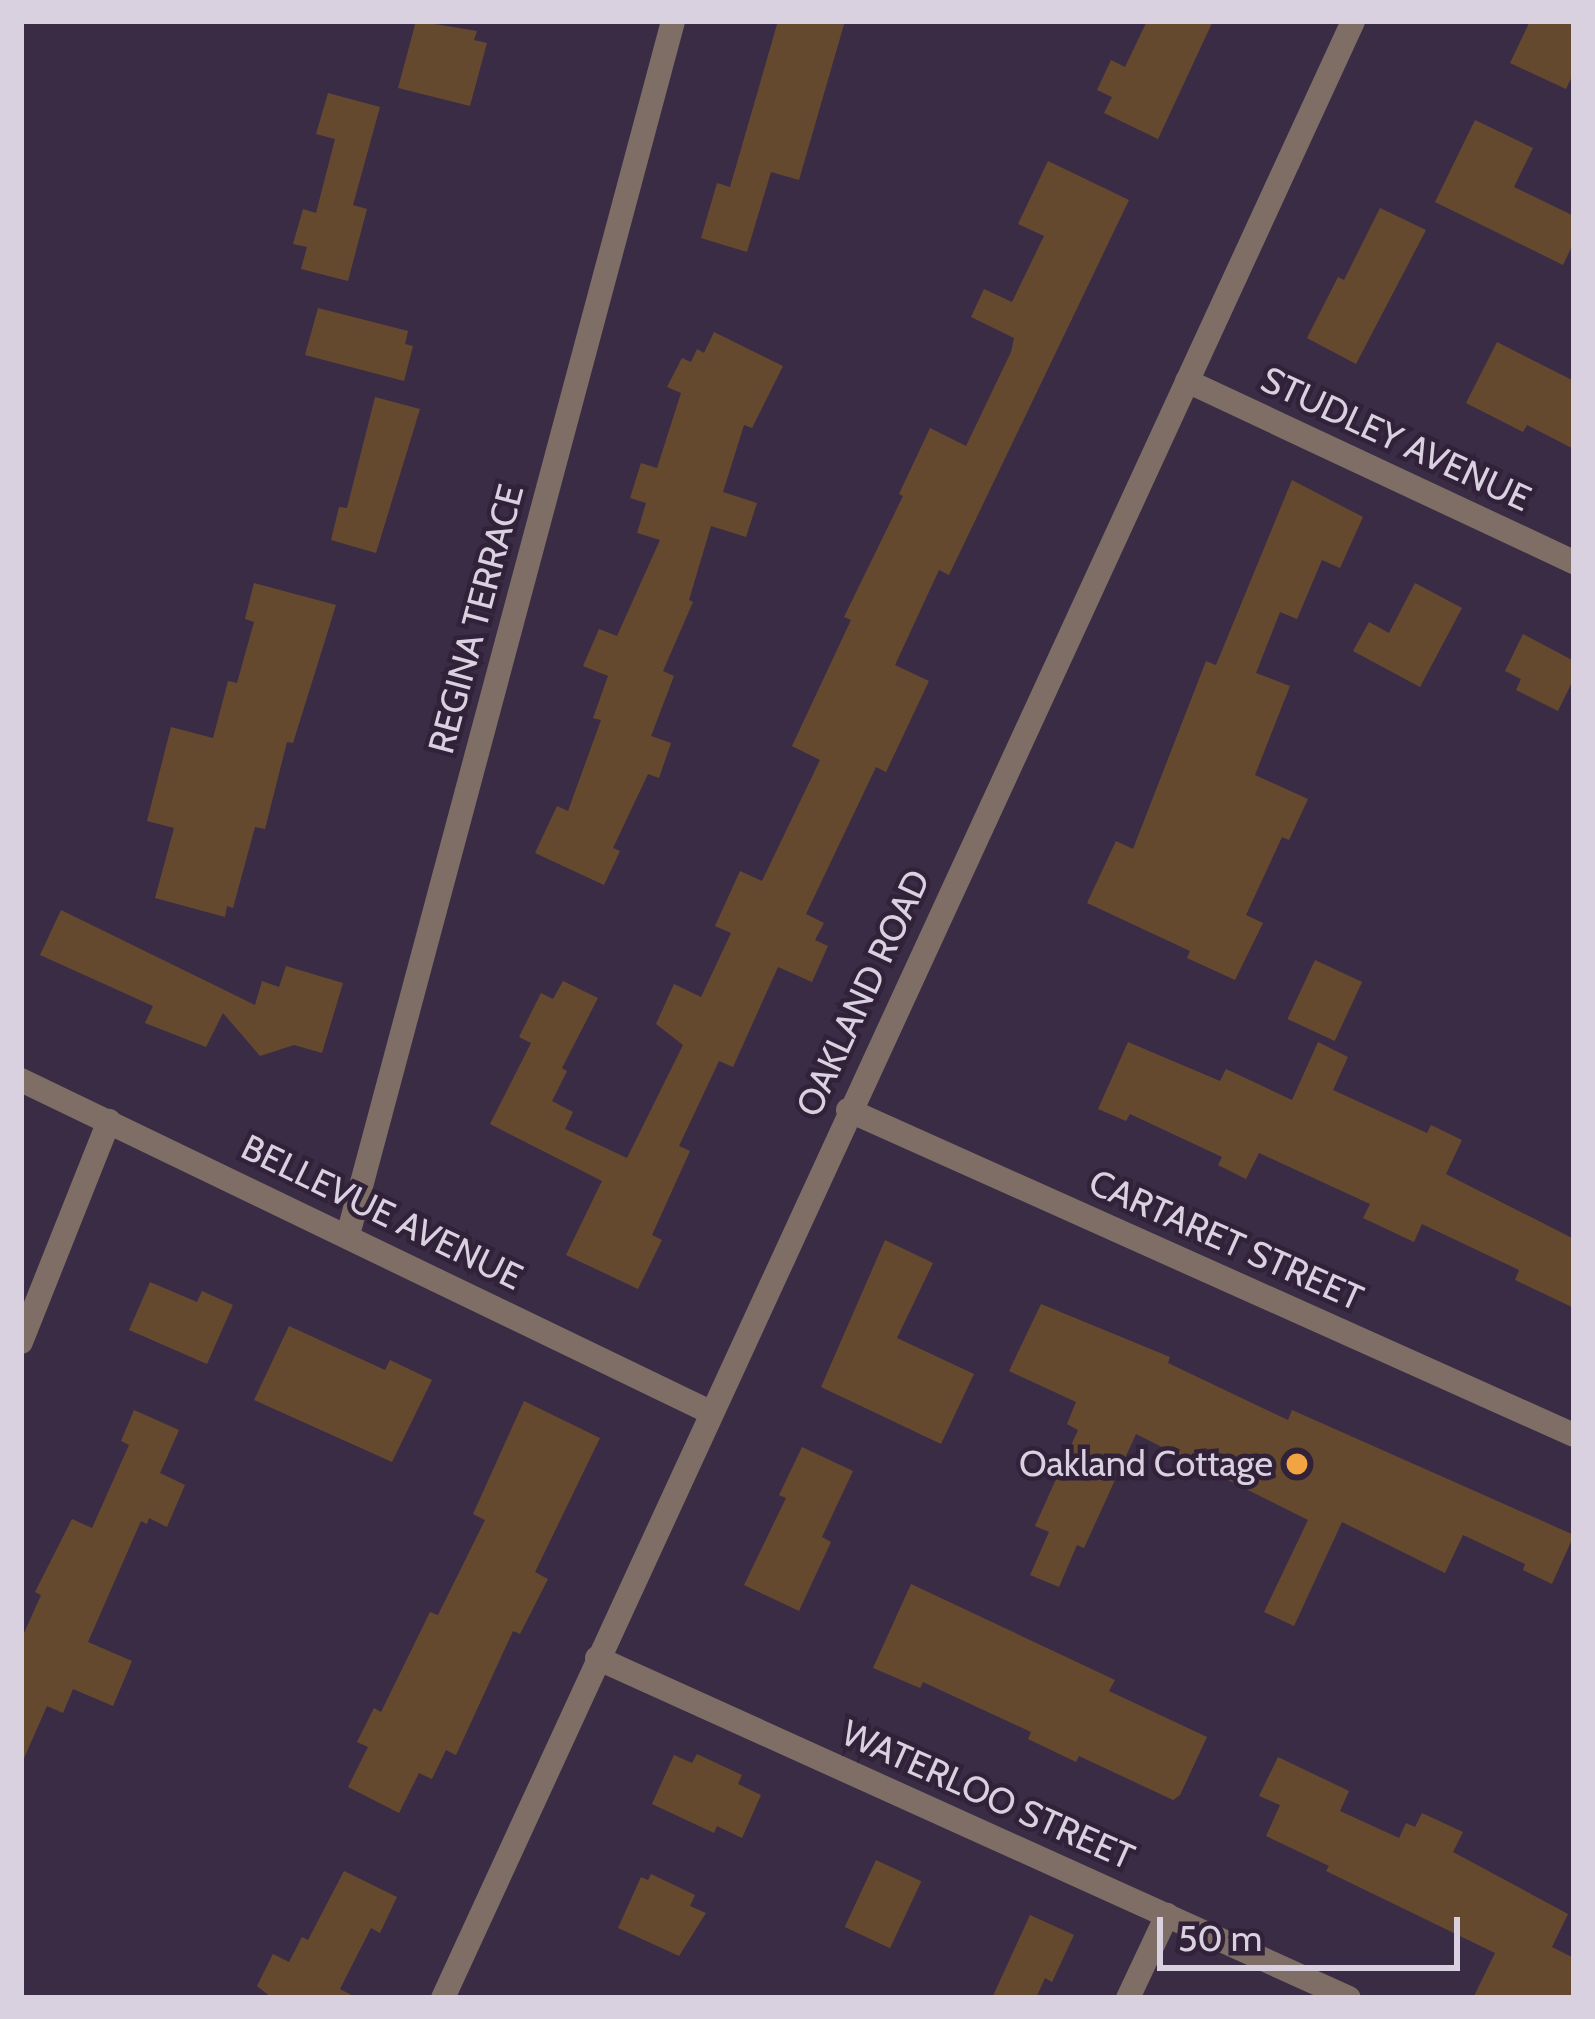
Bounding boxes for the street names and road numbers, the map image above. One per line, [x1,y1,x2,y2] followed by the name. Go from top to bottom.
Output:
[1254,358,1538,520] street label: STUDLEY AVENUE
[419,480,533,758] street label: REGINA TERRACE
[787,863,939,1123] street label: OAKLAND ROAD
[234,1125,530,1299] street label: BELLEVUE AVENUE
[1082,1160,1370,1320] street label: CARTARET STREET
[835,1711,1141,1879] street label: WATERLOO STREET

